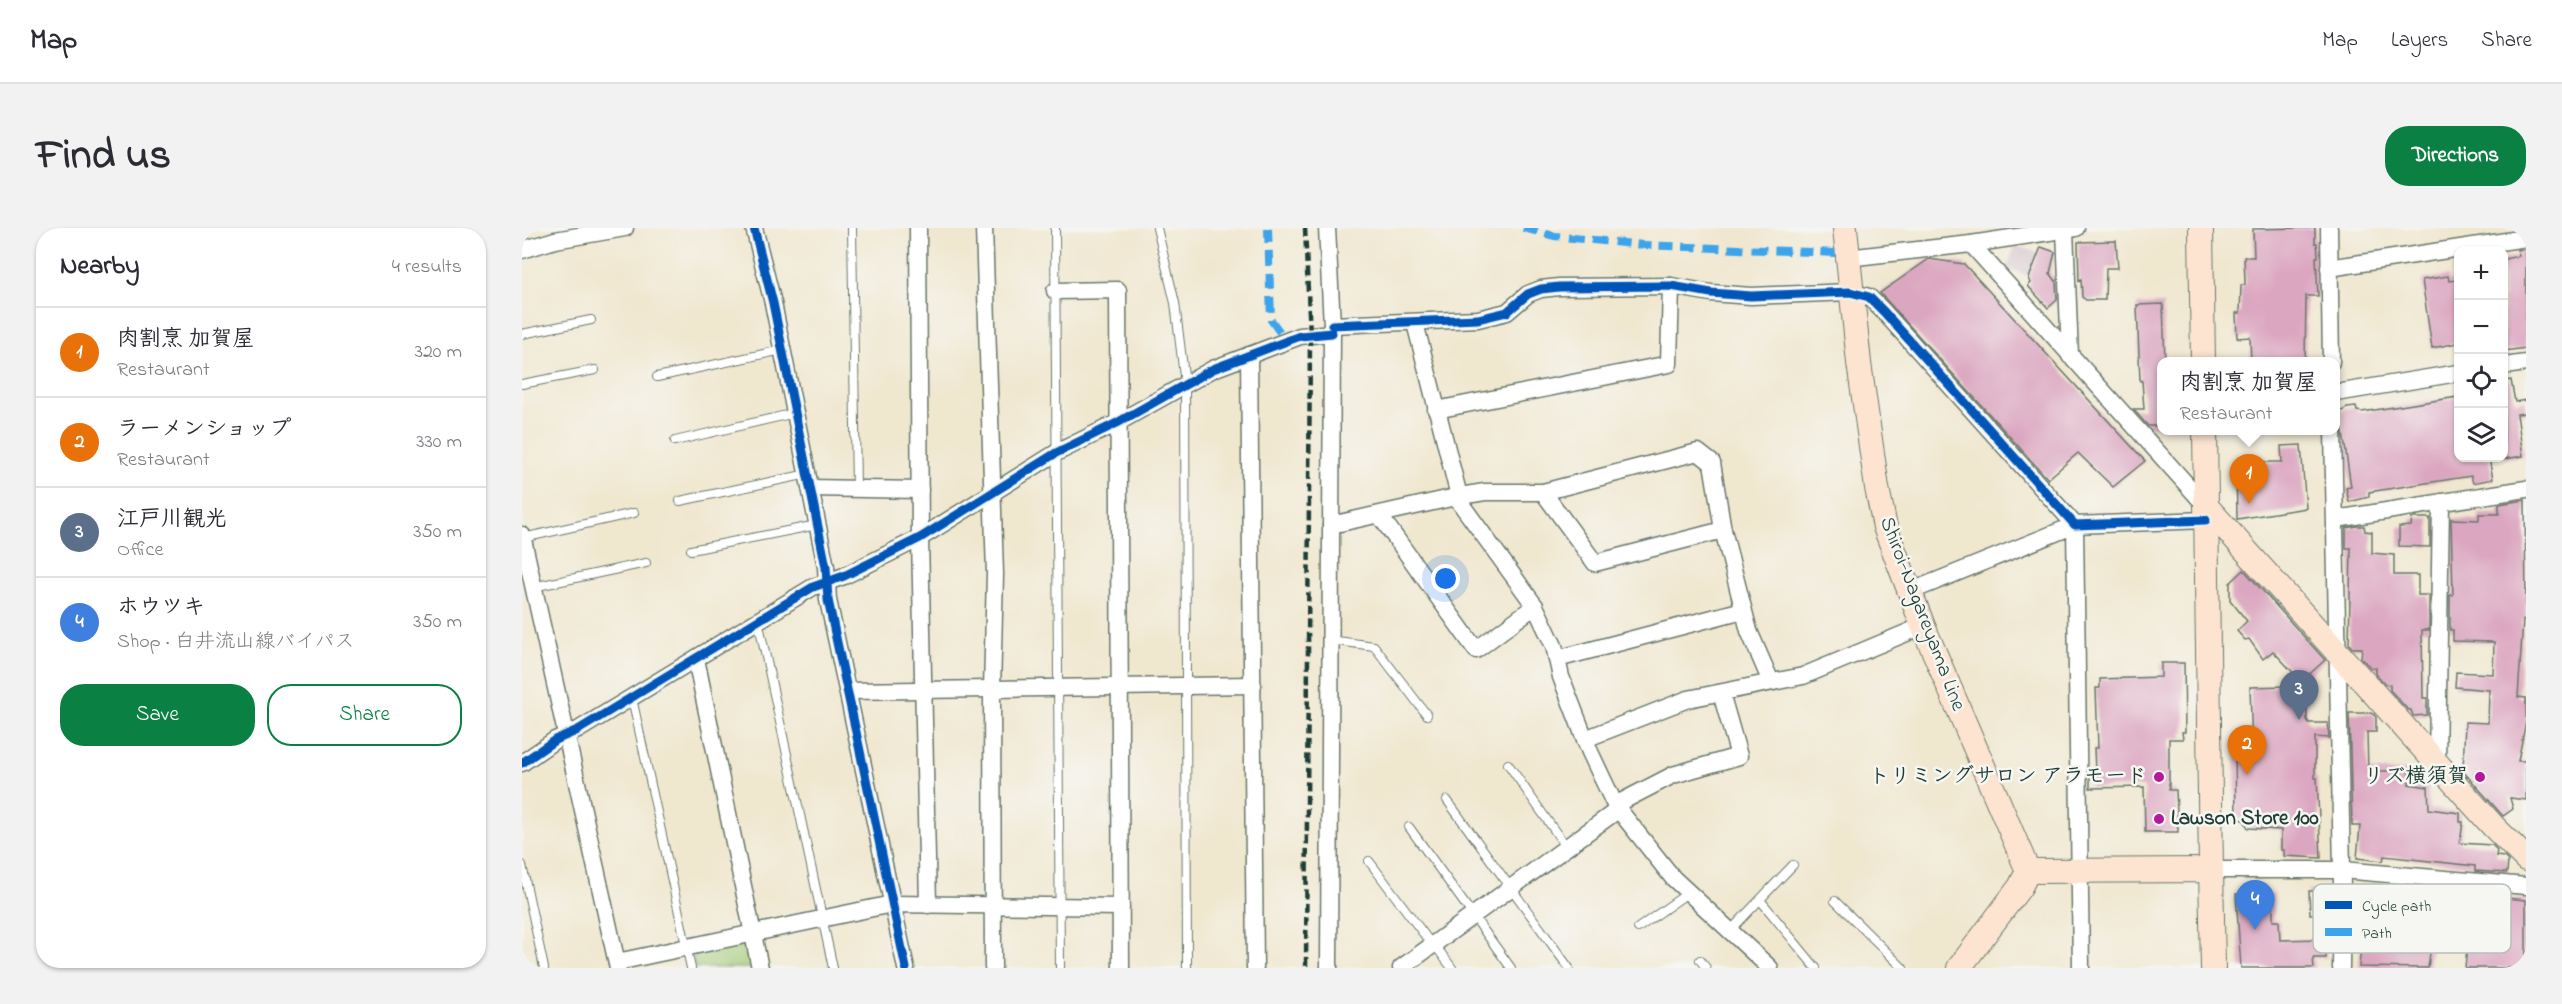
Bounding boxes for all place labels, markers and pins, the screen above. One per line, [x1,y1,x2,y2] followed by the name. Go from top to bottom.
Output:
[2230,454,2268,504] pin: 1
[2280,670,2318,720] pin: 3
[2228,726,2266,775] pin: 2
[1869,762,2147,792] place label: トリミングサロン アラモード
[2363,762,2468,792] place label: リズ横須賀
[2152,770,2166,784] marker: トリミングサロン アラモード
[2473,770,2487,784] marker: リズ横須賀
[2171,804,2319,834] place label: Lawson Store 100
[2152,812,2166,826] marker: Lawson Store 100
[2236,880,2274,930] pin: 4

